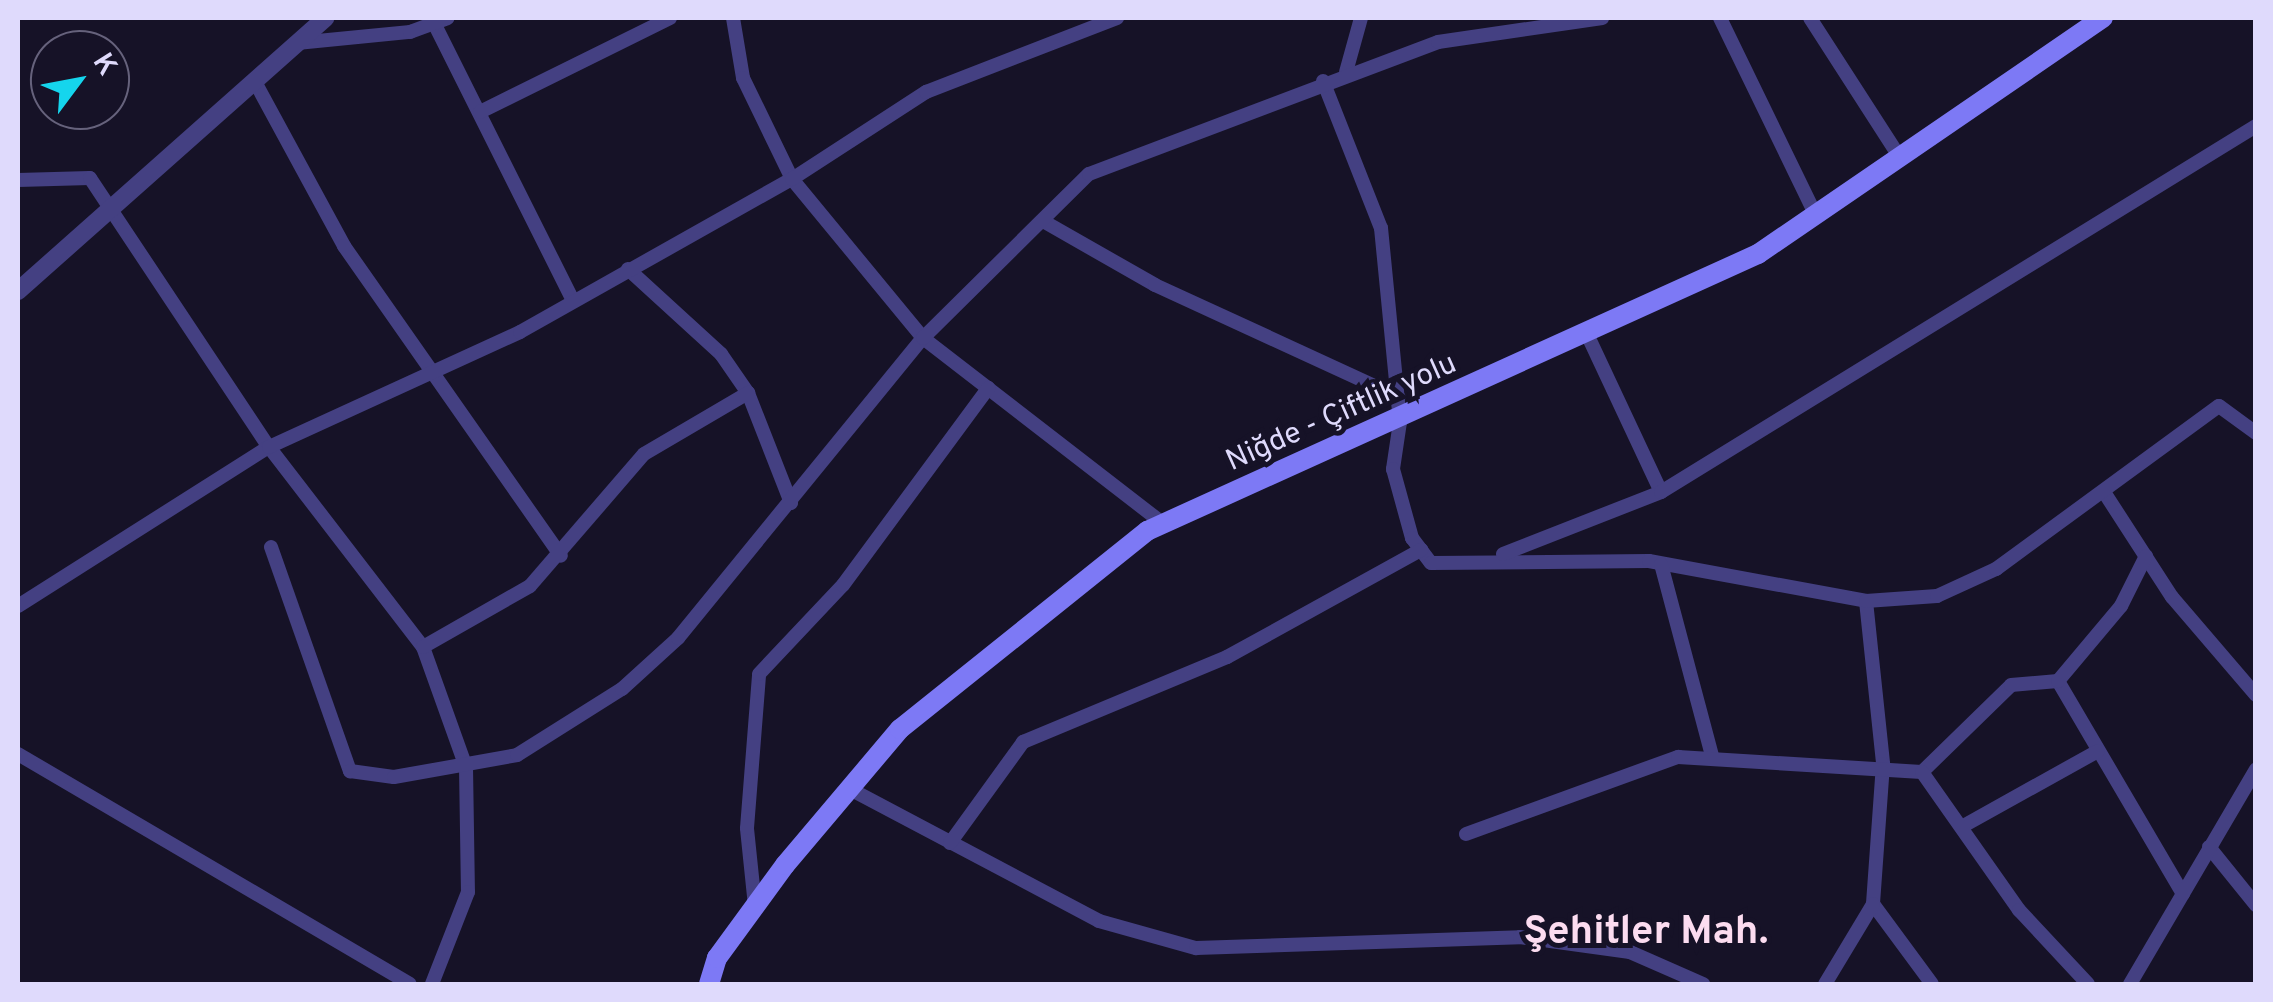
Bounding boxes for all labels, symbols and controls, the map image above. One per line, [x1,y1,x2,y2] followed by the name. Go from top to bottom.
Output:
[30,30,130,130] north arrow
[83,47,124,83] text: K
[1221,347,1463,481] street label: Niğde - Çiftlik yolu
[1523,909,1769,957] district label: Şehitler Mah.

